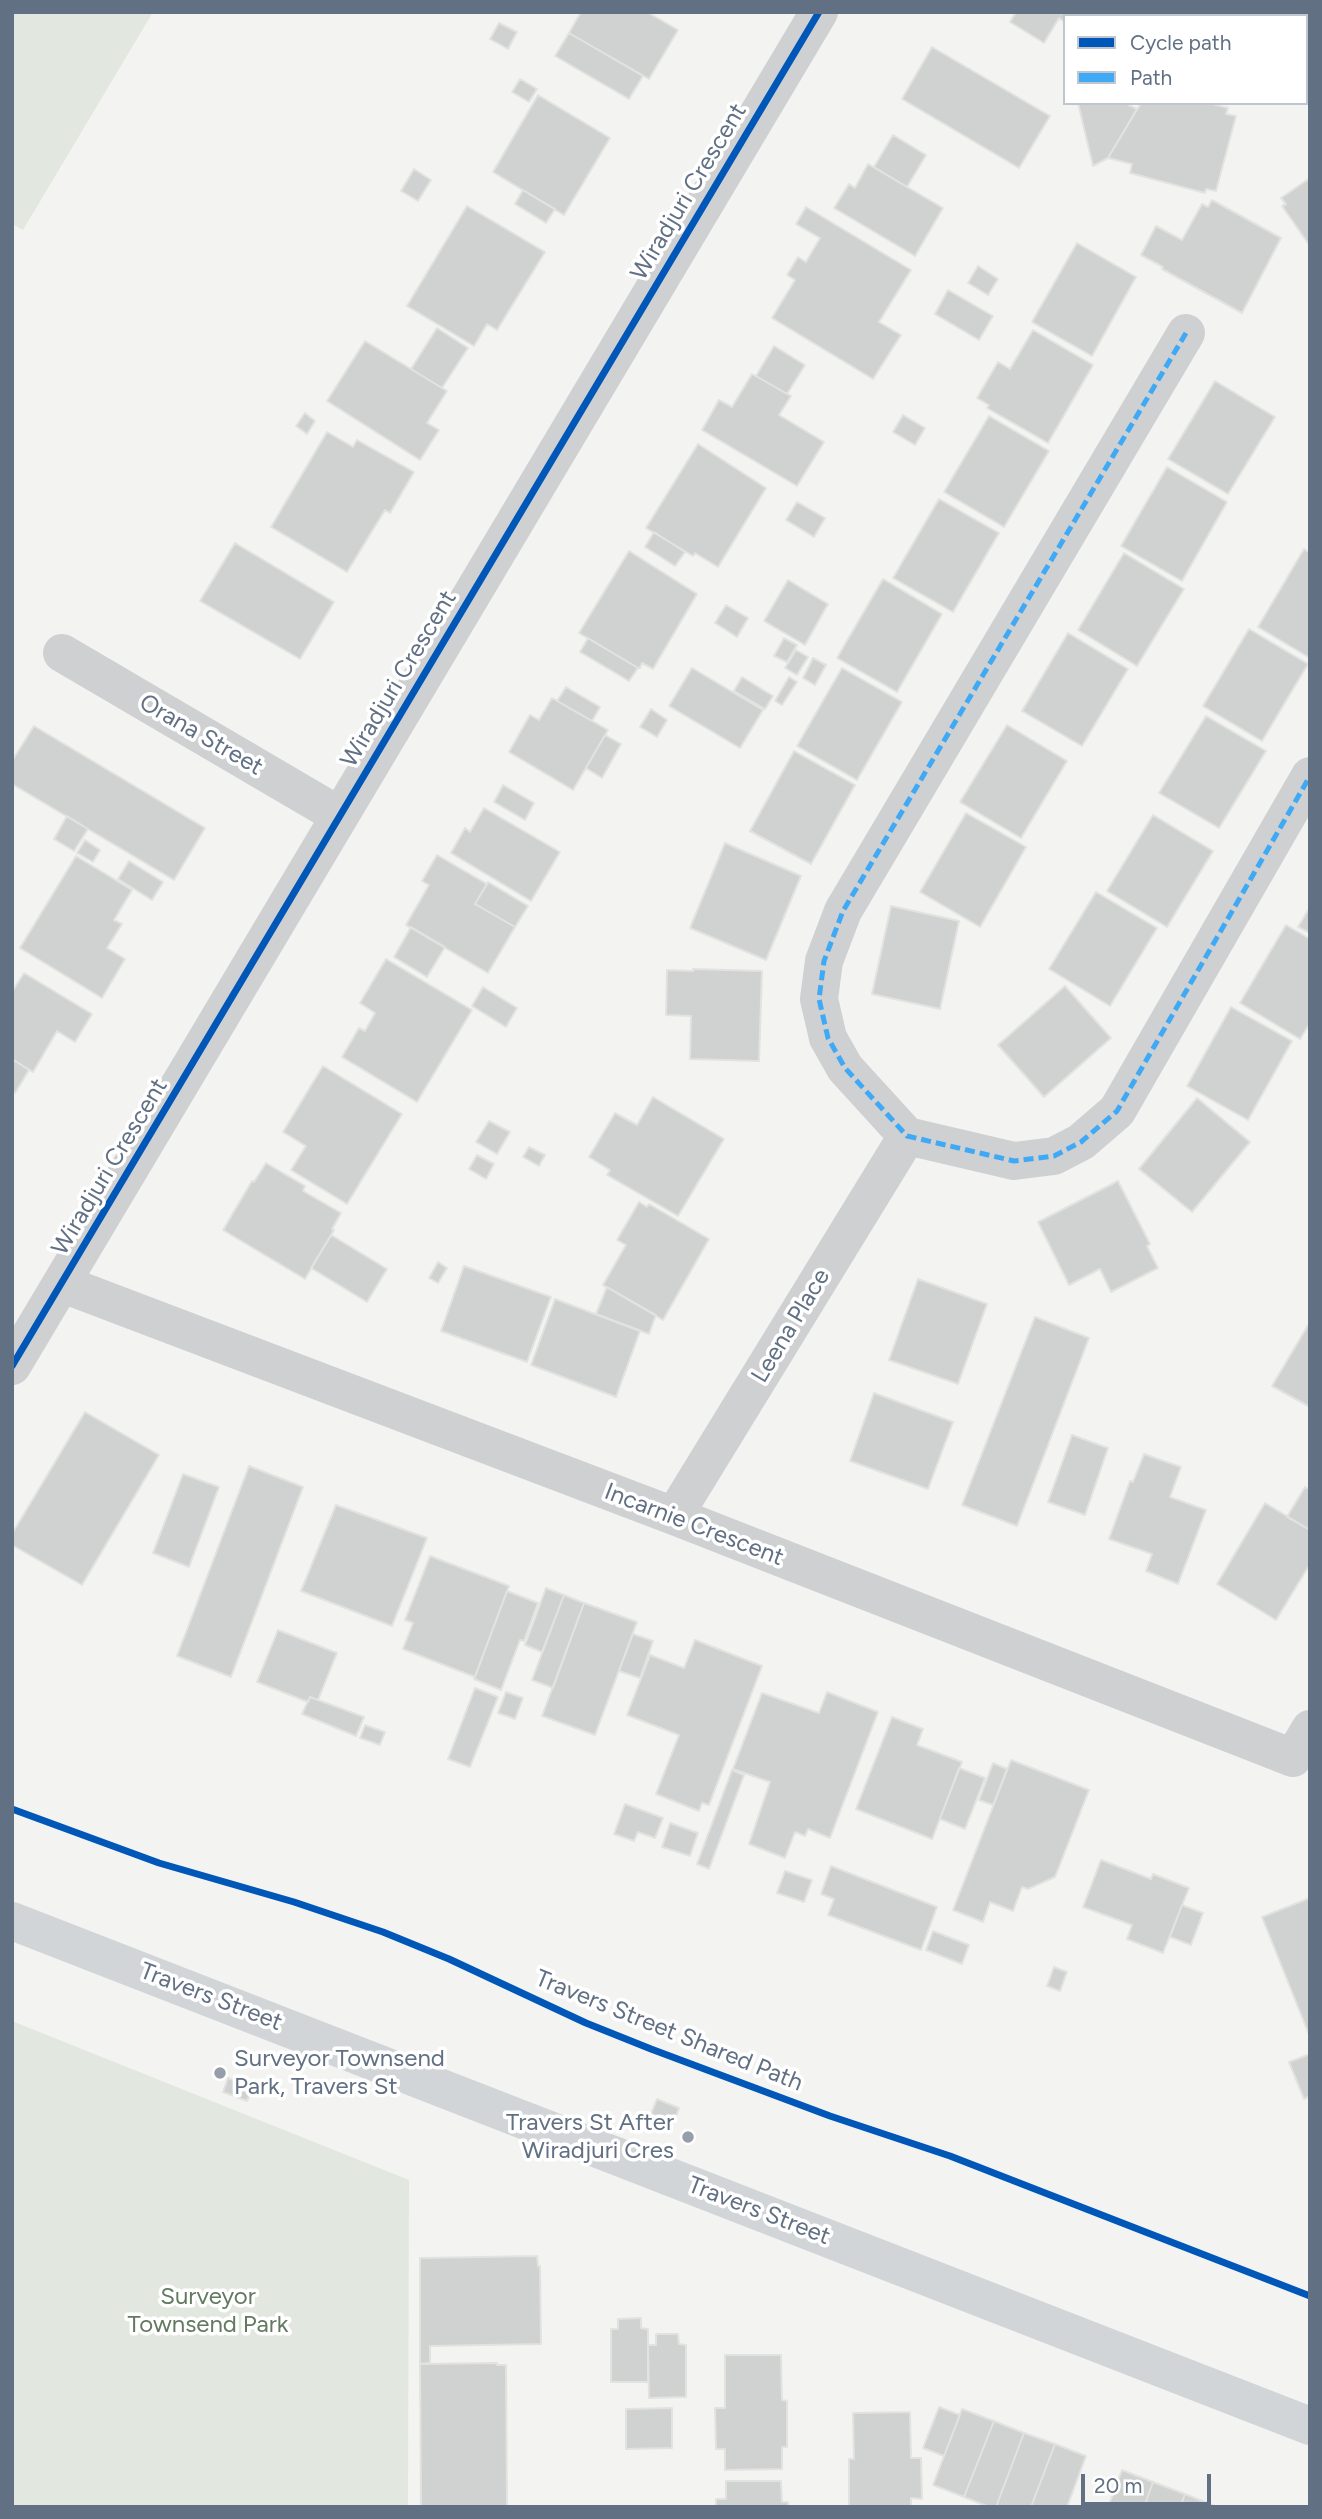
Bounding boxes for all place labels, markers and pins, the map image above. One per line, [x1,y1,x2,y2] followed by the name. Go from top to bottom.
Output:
[234,2045,445,2101] place label: Surveyor Townsend Park, Travers St
[212,2065,228,2081] marker: Surveyor Townsend Park, Travers St
[506,2109,674,2165] place label: Travers St After Wiradjuri Cres
[680,2129,696,2145] marker: Travers St After Wiradjuri Cres

